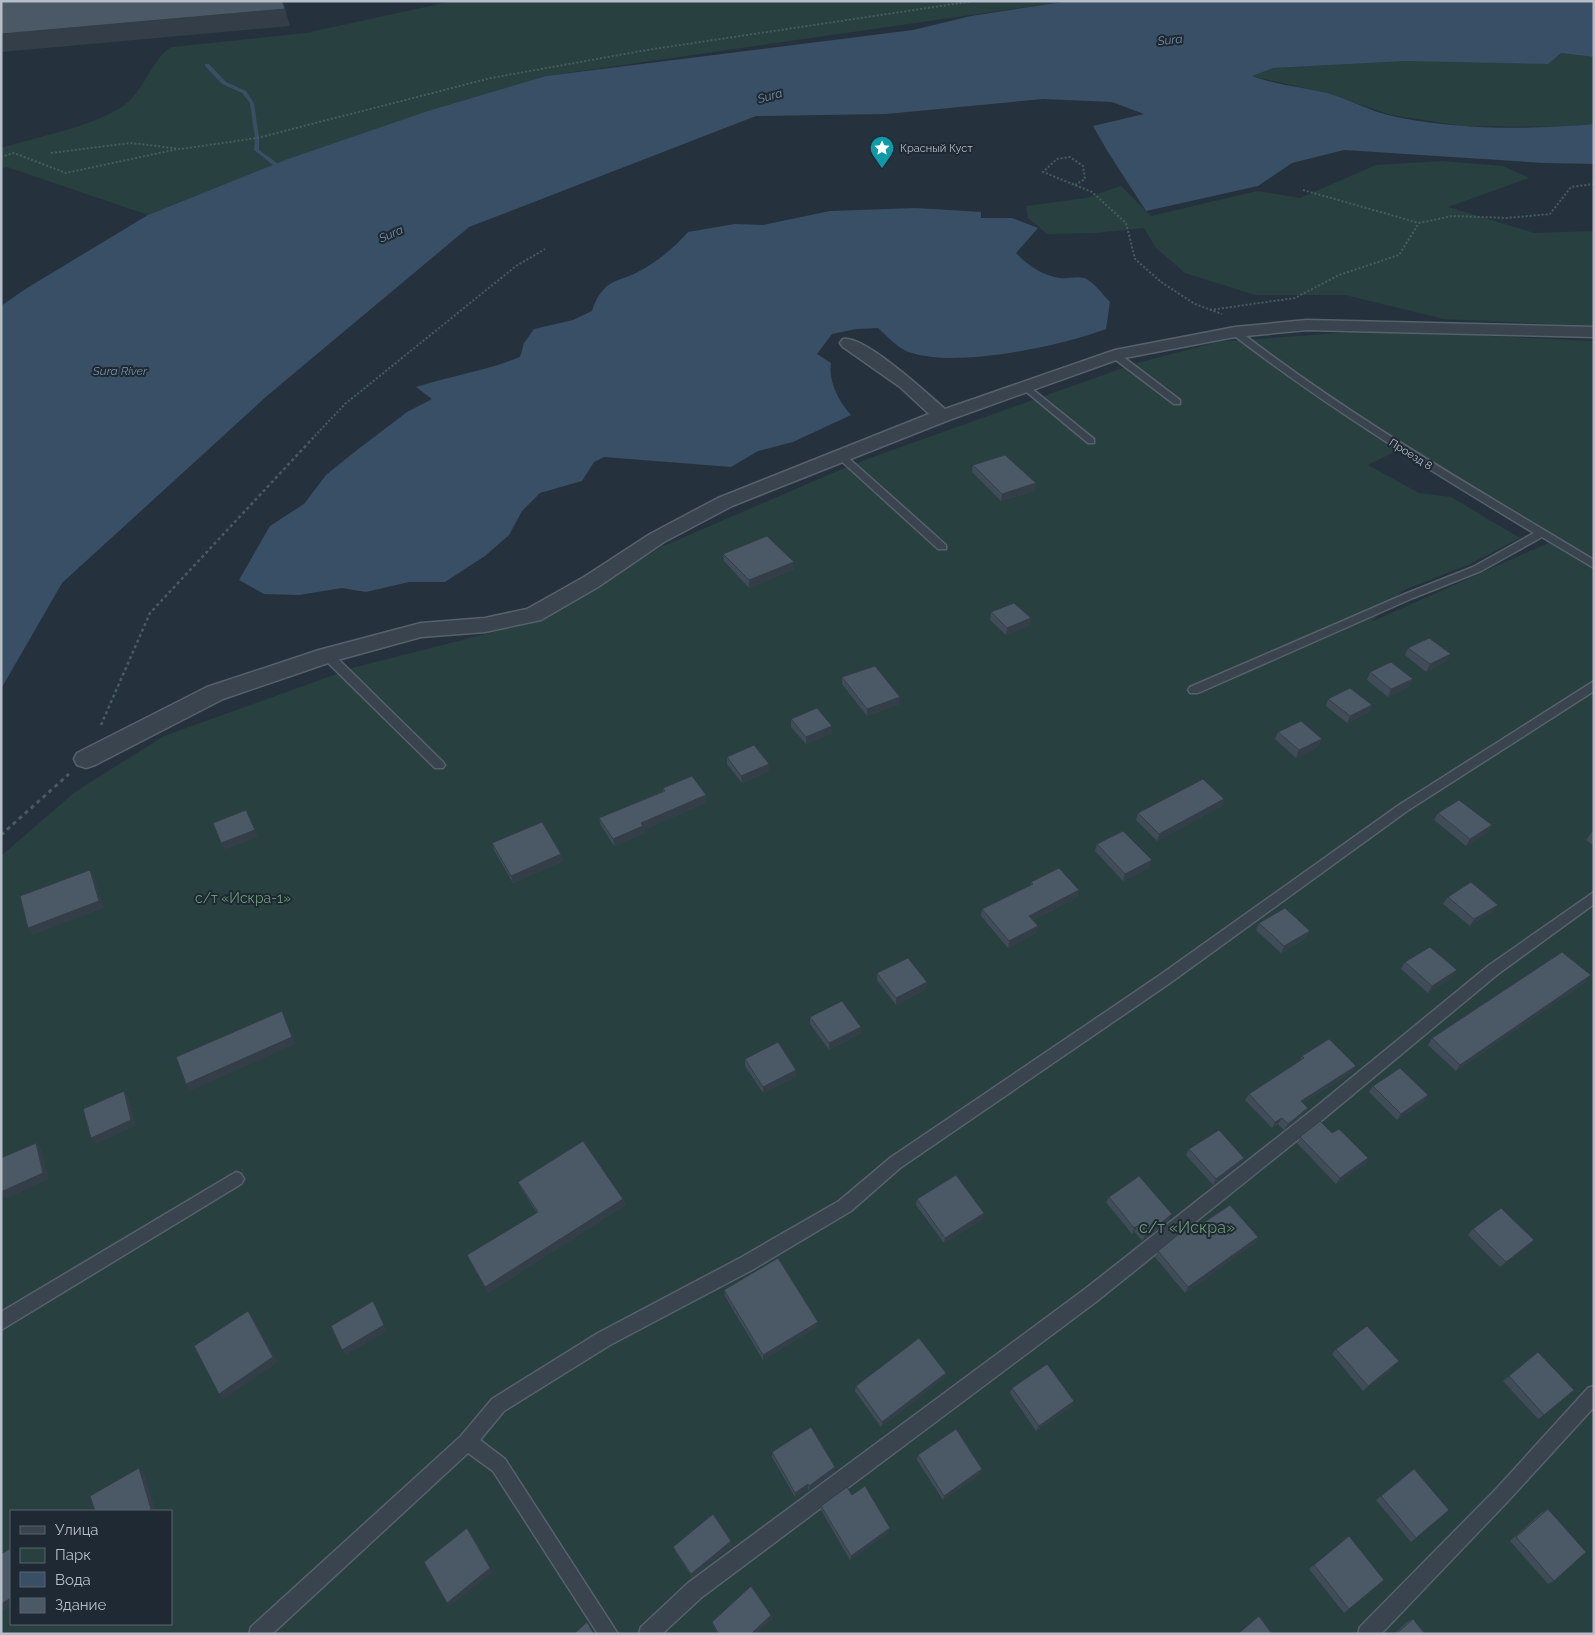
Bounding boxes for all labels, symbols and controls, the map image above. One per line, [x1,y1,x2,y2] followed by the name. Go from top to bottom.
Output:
[1156,32,1183,48] water label: Sura
[755,86,784,106] water label: Sura
[869,135,895,169] place icon: Красный Куст
[900,142,973,155] place label: Красный Куст
[376,223,405,246] water label: Sura
[92,364,148,378] water label: Sura River
[1387,436,1435,473] street label: Проезд 8
[195,890,291,906] park label: с/т «Искра-1»
[1139,1218,1235,1237] park label: с/т «Искра»
[10,1510,172,1625] legend
[55,1521,99,1539] text: Улица
[55,1546,91,1564] text: Парк
[55,1571,91,1589] text: Вода
[55,1596,107,1614] text: Здание

